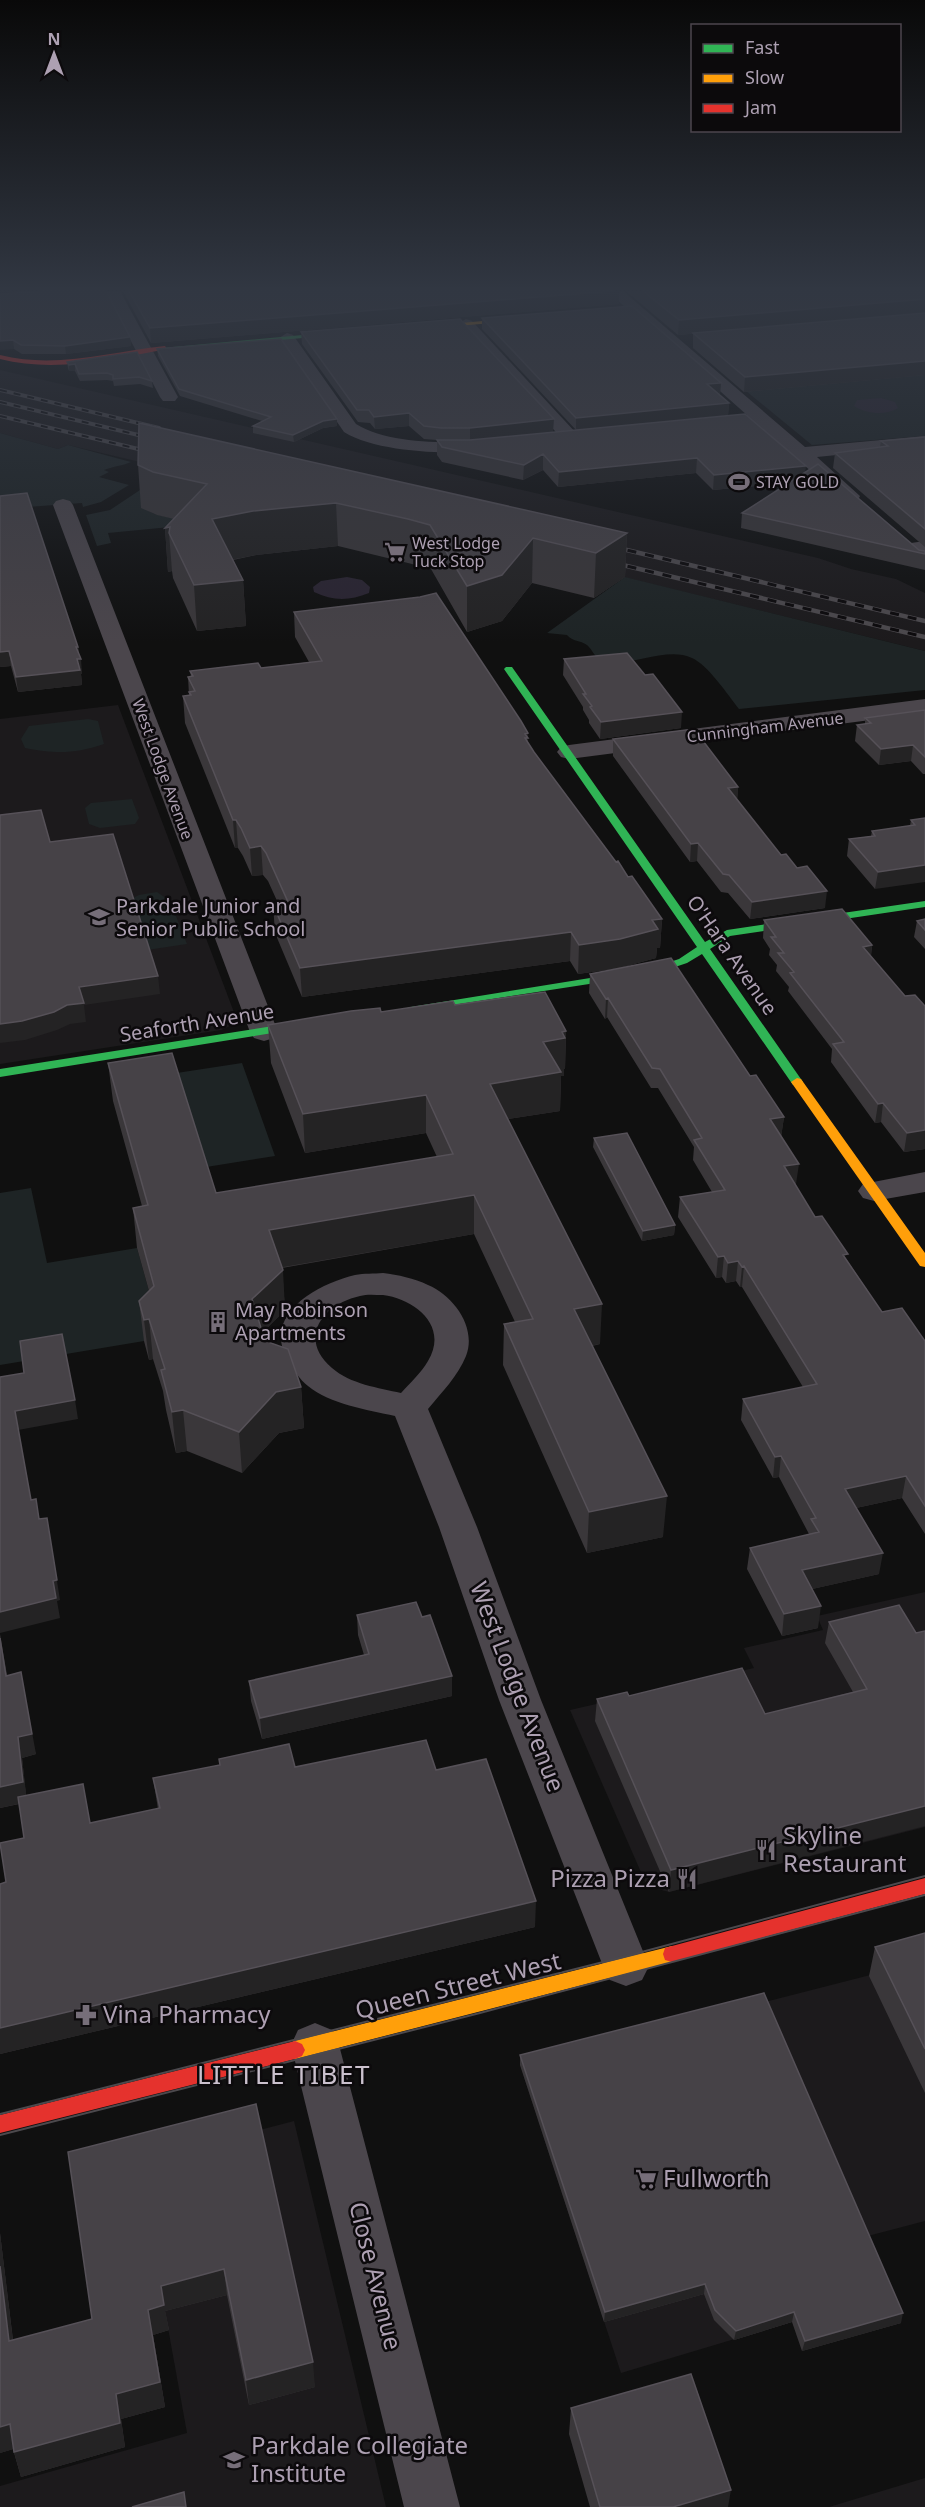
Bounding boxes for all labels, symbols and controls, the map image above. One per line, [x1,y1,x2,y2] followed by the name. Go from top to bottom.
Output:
[24,24,84,84] north arrow
[691,24,901,132] legend
[47,28,61,50] text: N
[745,35,780,59] text: Fast
[745,65,784,89] text: Slow
[743,95,777,119] text: Jam
[727,470,751,494] sports icon: STAY GOLD
[756,471,839,493] place label: STAY GOLD
[412,532,500,572] place label: West Lodge Tuck Stop
[383,540,407,564] supermarket icon: West Lodge Tuck Stop
[127,696,199,842] street label: West Lodge Avenue
[685,706,845,748] street label: Cunningham Avenue
[681,889,784,1020] street label: O'Hara Avenue
[116,892,306,942] place label: Parkdale Junior and Senior Public School
[87,905,111,929] school or university icon: Parkdale Junior and Senior Public School
[118,997,276,1048] street label: Seaforth Avenue
[235,1296,368,1346] place label: May Robinson Apartments
[206,1310,230,1334] building icon: May Robinson Apartments
[463,1577,574,1796] street label: West Lodge Avenue
[783,1818,907,1879] place label: Skyline Restaurant
[754,1838,778,1862] restaurant icon: Skyline Restaurant
[550,1861,670,1894] place label: Pizza Pizza
[675,1867,699,1891] restaurant icon: Pizza Pizza
[352,1943,564,2026] street label: Queen Street West
[103,1997,271,2030] place label: Vina Pharmacy
[74,2003,98,2027] pharmacy icon: Vina Pharmacy
[197,2056,371,2092] district label: LITTLE TIBET
[663,2161,769,2194] place label: Fullworth
[634,2167,658,2191] supermarket icon: Fullworth
[342,2198,411,2353] street label: Close Avenue
[251,2428,468,2489] place label: Parkdale Collegiate Institute
[222,2448,246,2472] school or university icon: Parkdale Collegiate Institute

